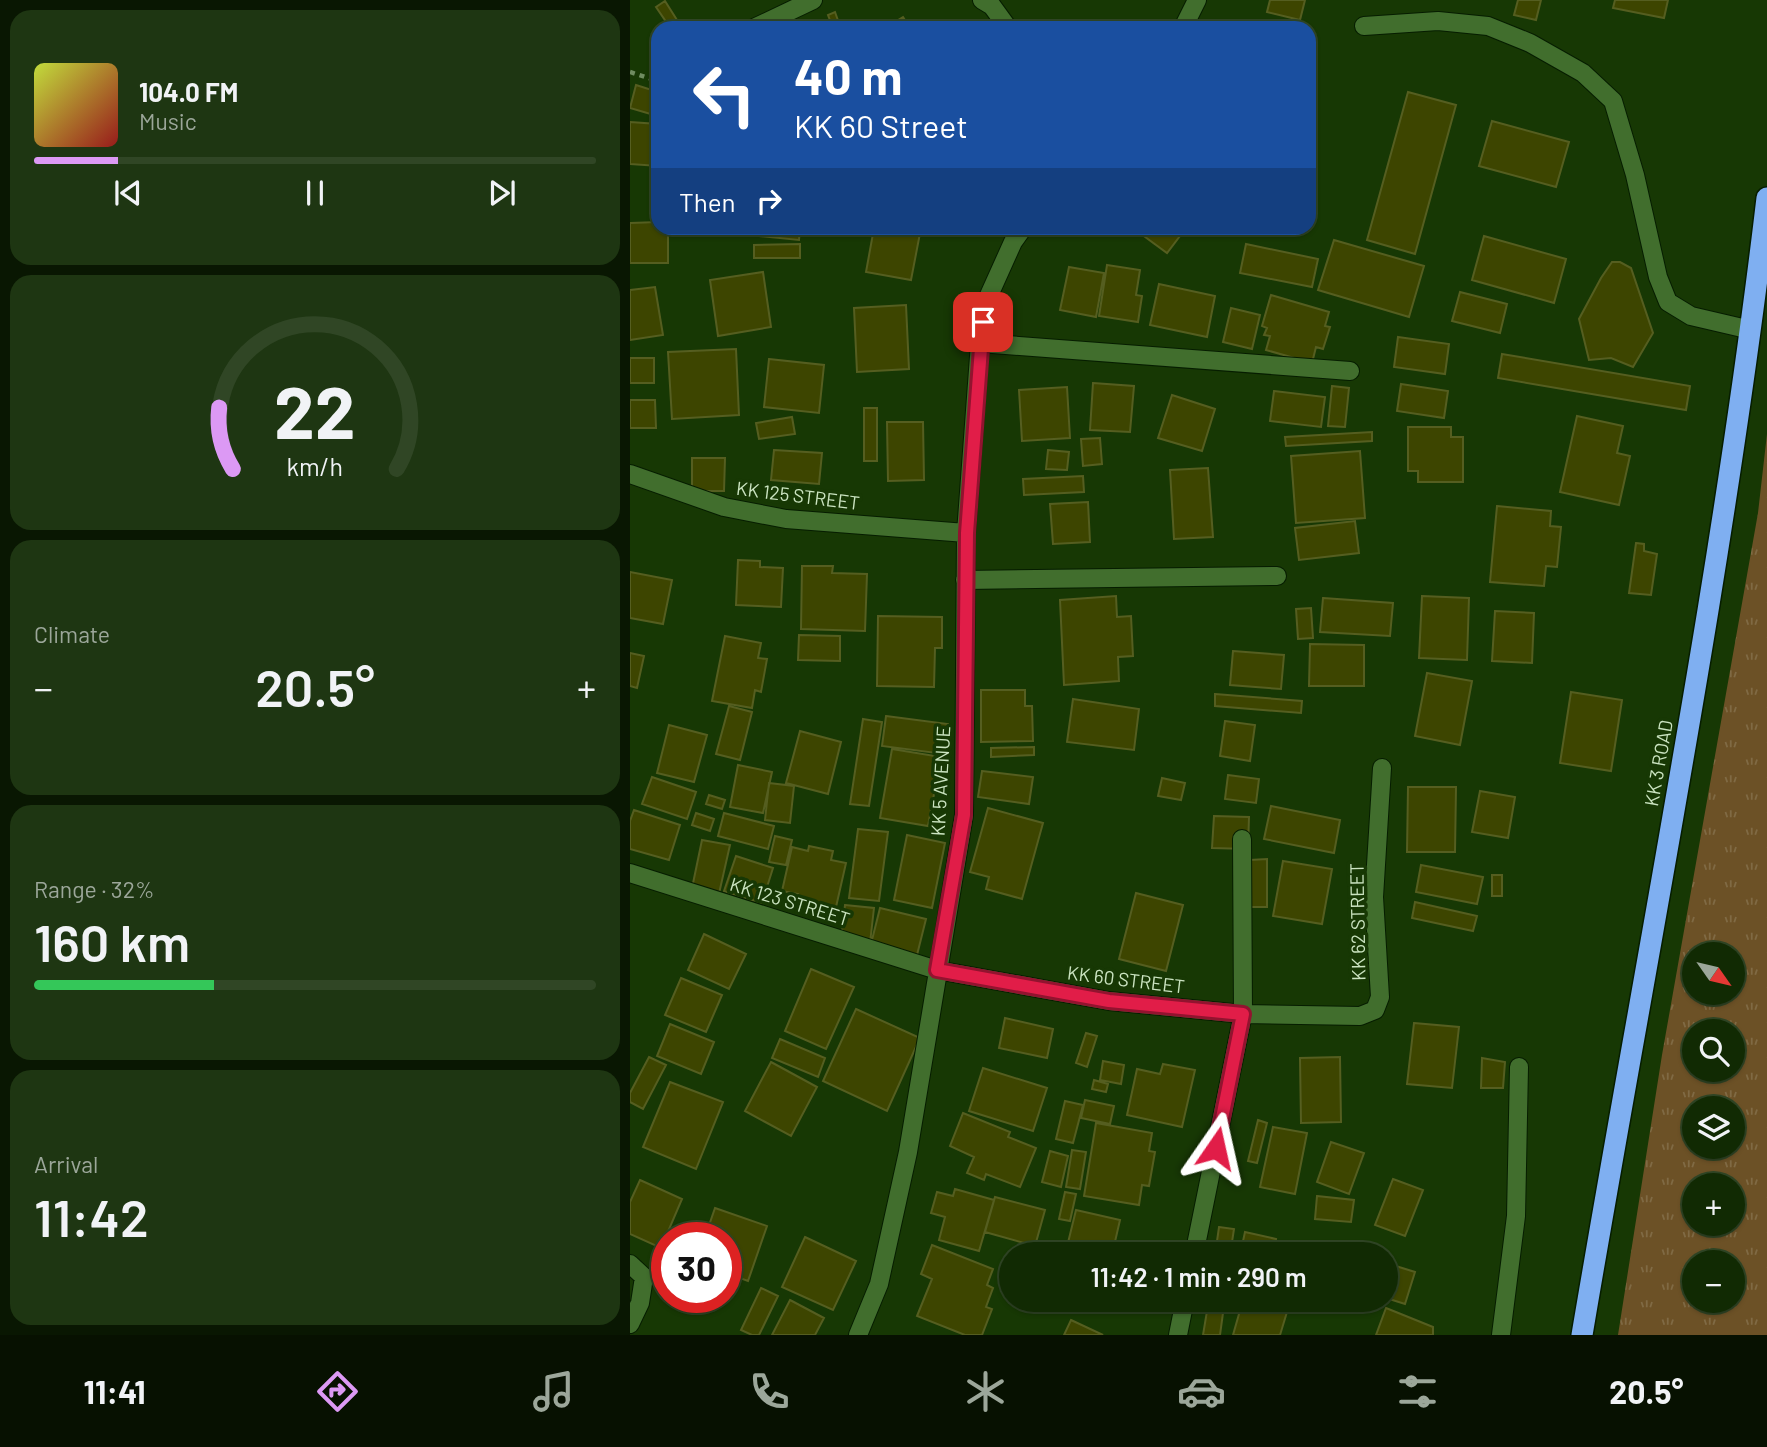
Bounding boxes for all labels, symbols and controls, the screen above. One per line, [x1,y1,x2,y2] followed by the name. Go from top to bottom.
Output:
[794,46,902,105] text: 40 m
[679,49,770,140] icon: left
[139,76,238,107] text: 104.0 FM
[794,106,968,144] text: KK 60 Street
[139,107,197,135] text: Music
[109,174,147,212] icon: previous
[296,174,334,212] icon: pause
[483,174,521,212] icon: next
[750,182,788,220] icon: right
[679,186,736,217] text: Then
[953,292,1013,352] pin
[964,303,1002,341] icon: arrive
[274,366,356,454] text: 22
[287,450,343,480] text: km/h
[735,476,861,514] street label: KK 125 STREET
[34,620,110,648] text: Climate
[255,655,375,717] text: 20.5°
[34,664,53,710] text: −
[577,664,596,710] text: +
[1639,718,1677,808] street label: KK 3 ROAD
[926,725,954,837] street label: KK 5 AVENUE
[1344,863,1370,981] street label: KK 62 STREET
[727,872,853,930] street label: KK 123 STREET
[34,875,155,903] text: Range · 32%
[34,910,190,972] text: 160 km
[1682,942,1745,1004] north arrow
[1682,942,1745,1313] map controls
[1066,960,1186,998] street label: KK 60 STREET
[1682,1019,1745,1082] button: search
[1682,1096,1745,1159] button: layers
[1179,1111,1253,1185] position arrow
[34,1150,98,1178] text: Arrival
[1682,1173,1745,1236] button: +
[34,1185,149,1247] text: 11:42
[651,1222,742,1313] speed limit sign: 30
[1682,1250,1745,1313] button: −
[1090,1261,1307,1292] text: 11:42 · 1 min · 290 m
[313,1367,362,1416] icon: directions
[529,1367,578,1416] icon: music
[745,1367,794,1416] icon: phone
[961,1367,1010,1416] icon: climate
[1177,1367,1226,1416] icon: car
[1393,1367,1442,1416] icon: filters
[84,1372,146,1410] text: 11:41
[1609,1372,1683,1410] text: 20.5°

